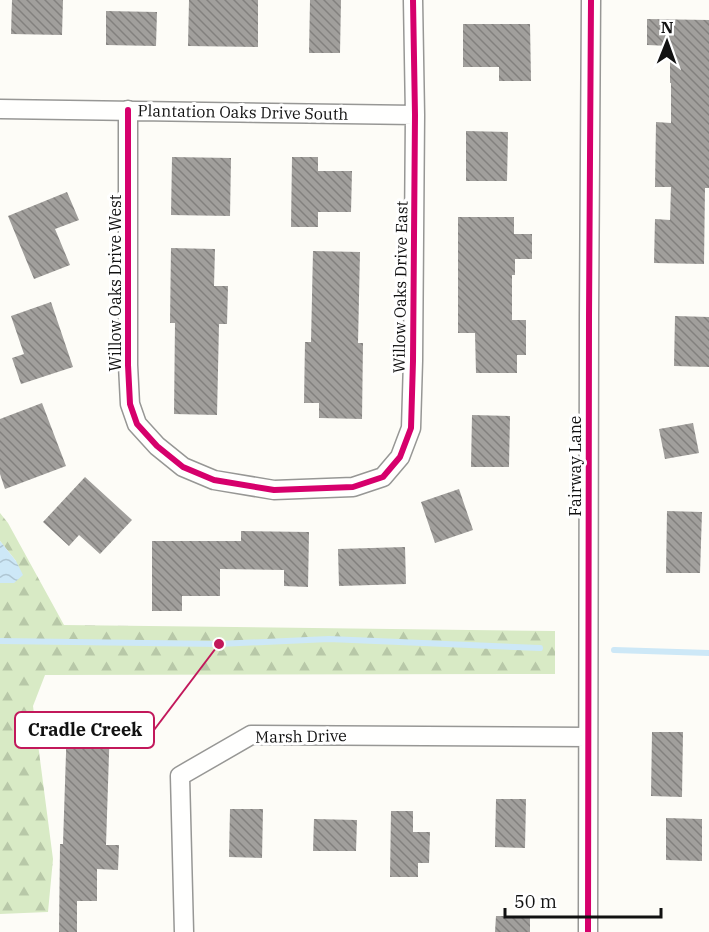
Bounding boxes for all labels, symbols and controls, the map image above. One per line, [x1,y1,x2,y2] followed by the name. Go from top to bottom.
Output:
[637,12,697,72] north arrow
[661,17,674,37] text: N
[137,100,349,124] street label: Plantation Oaks Drive South
[105,194,125,371] street label: Willow Oaks Drive West
[388,200,412,373] street label: Willow Oaks Drive East
[565,416,585,516] street label: Fairway Lane
[15,712,154,748] callout: Cradle Creek
[28,718,143,741] text: Cradle Creek
[255,725,347,747] street label: Marsh Drive
[505,881,661,919] scale bar
[514,890,557,913] text: 50 m

